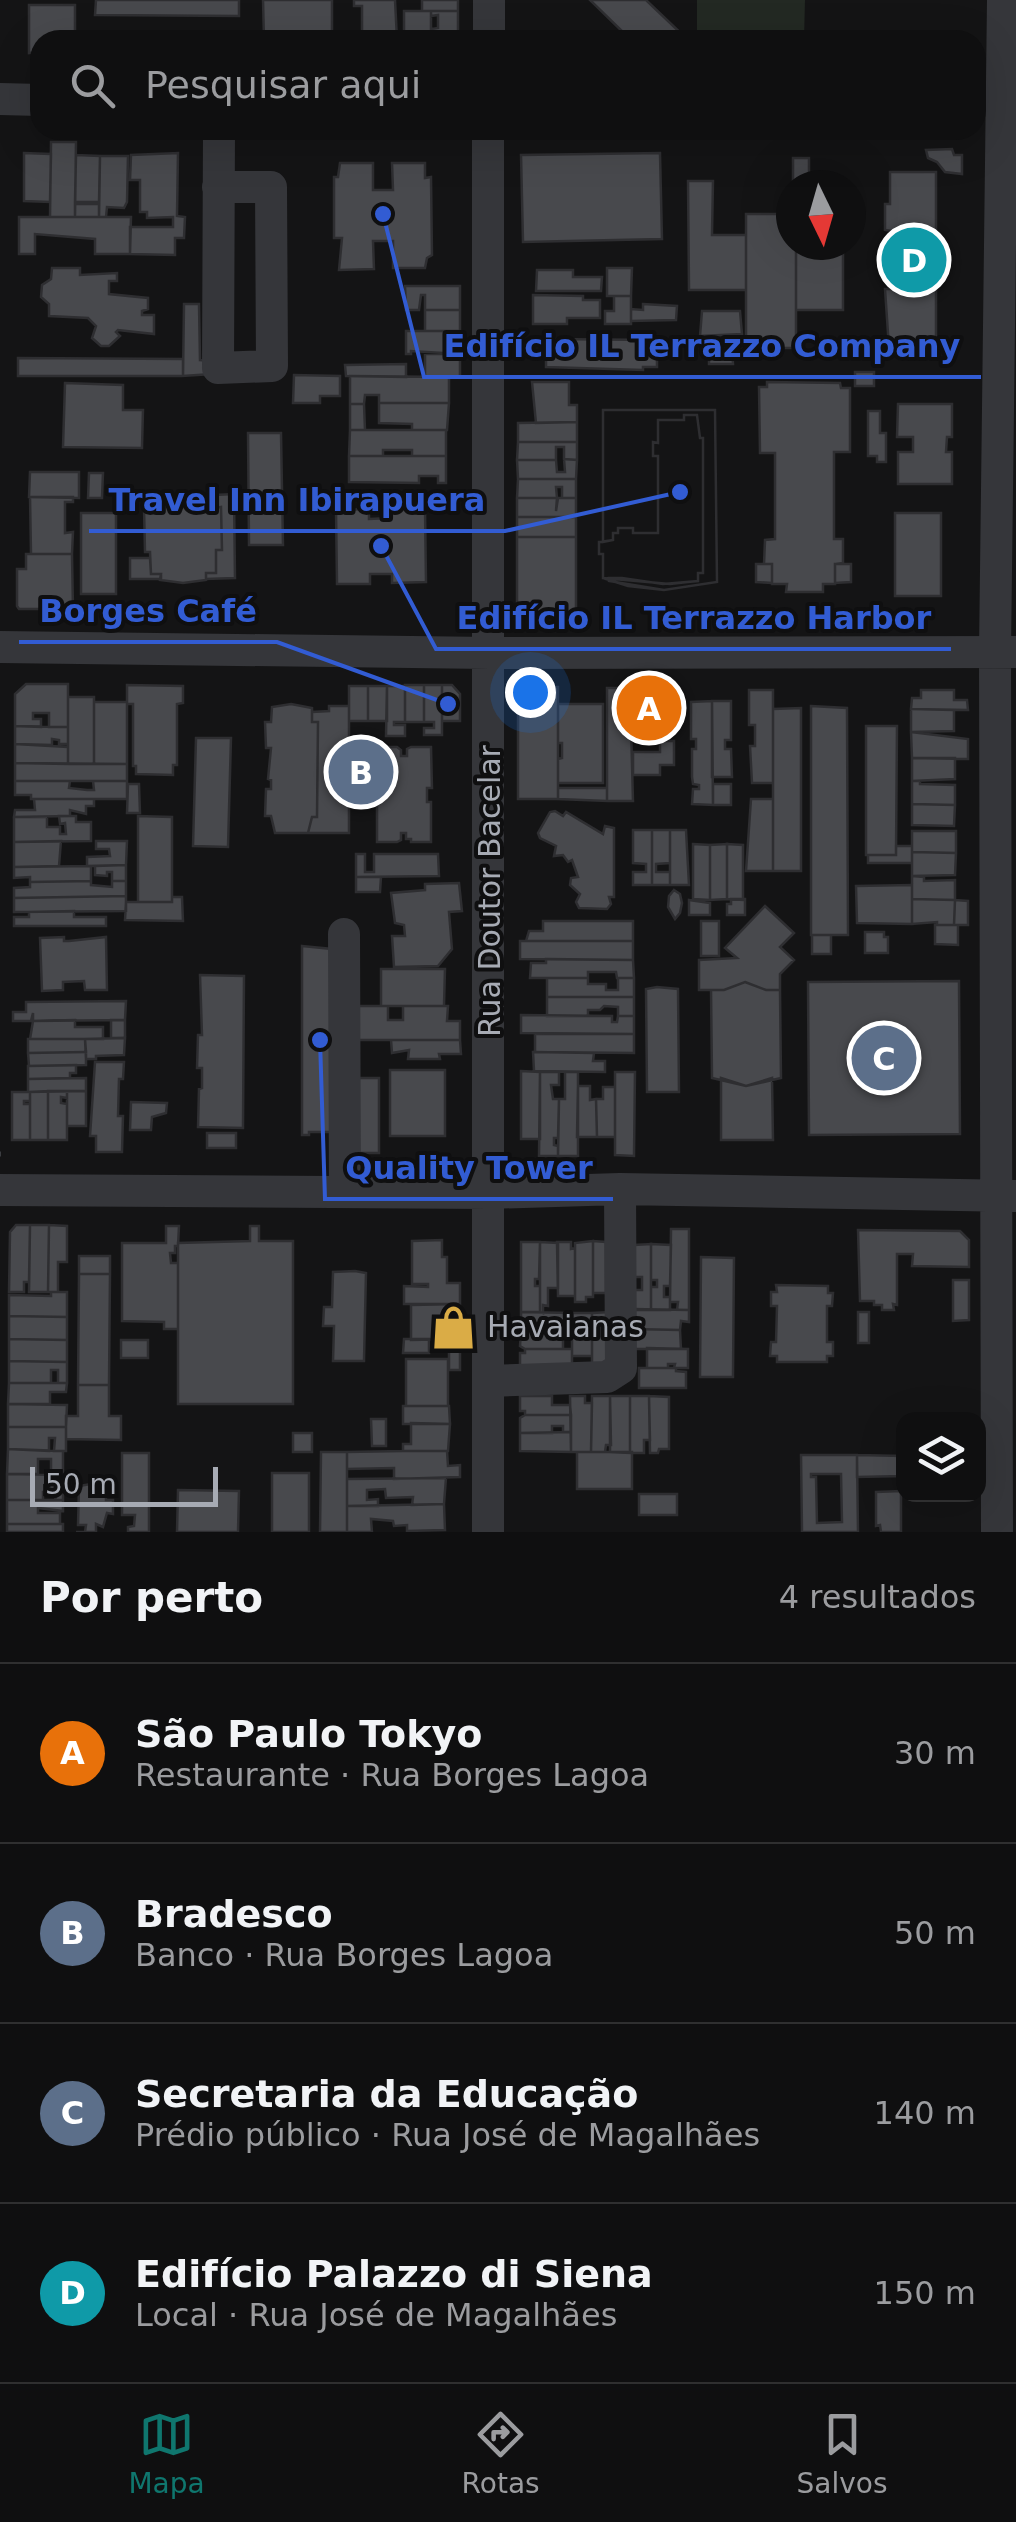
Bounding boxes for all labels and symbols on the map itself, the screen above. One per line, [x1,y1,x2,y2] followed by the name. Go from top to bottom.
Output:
[776,170,866,260] north arrow
[882,222,946,298] pin: D
[424,315,981,377] callout: Edifício IL Terrazzo Company
[444,327,961,365] text: Edifício IL Terrazzo Company
[89,469,505,531] callout: Travel Inn Ibirapuera
[109,481,485,519] text: Travel Inn Ibirapuera
[19,580,277,642] callout: Borges Café
[436,587,951,649] callout: Edifício IL Terrazzo Harbor
[39,592,257,630] text: Borges Café
[457,599,932,637] text: Edifício IL Terrazzo Harbor
[505,667,556,718] your location
[616,670,682,746] pin: A
[328,734,394,810] pin: B
[472,744,507,1037] street label: Rua Doutor Bacelar
[852,1020,916,1096] pin: C
[325,1137,613,1199] callout: Quality Tower
[345,1149,593,1187] text: Quality Tower
[430,1303,478,1351] shop icon: Havaianas
[487,1309,644,1344] place label: Havaianas
[30,1462,218,1506] scale bar

